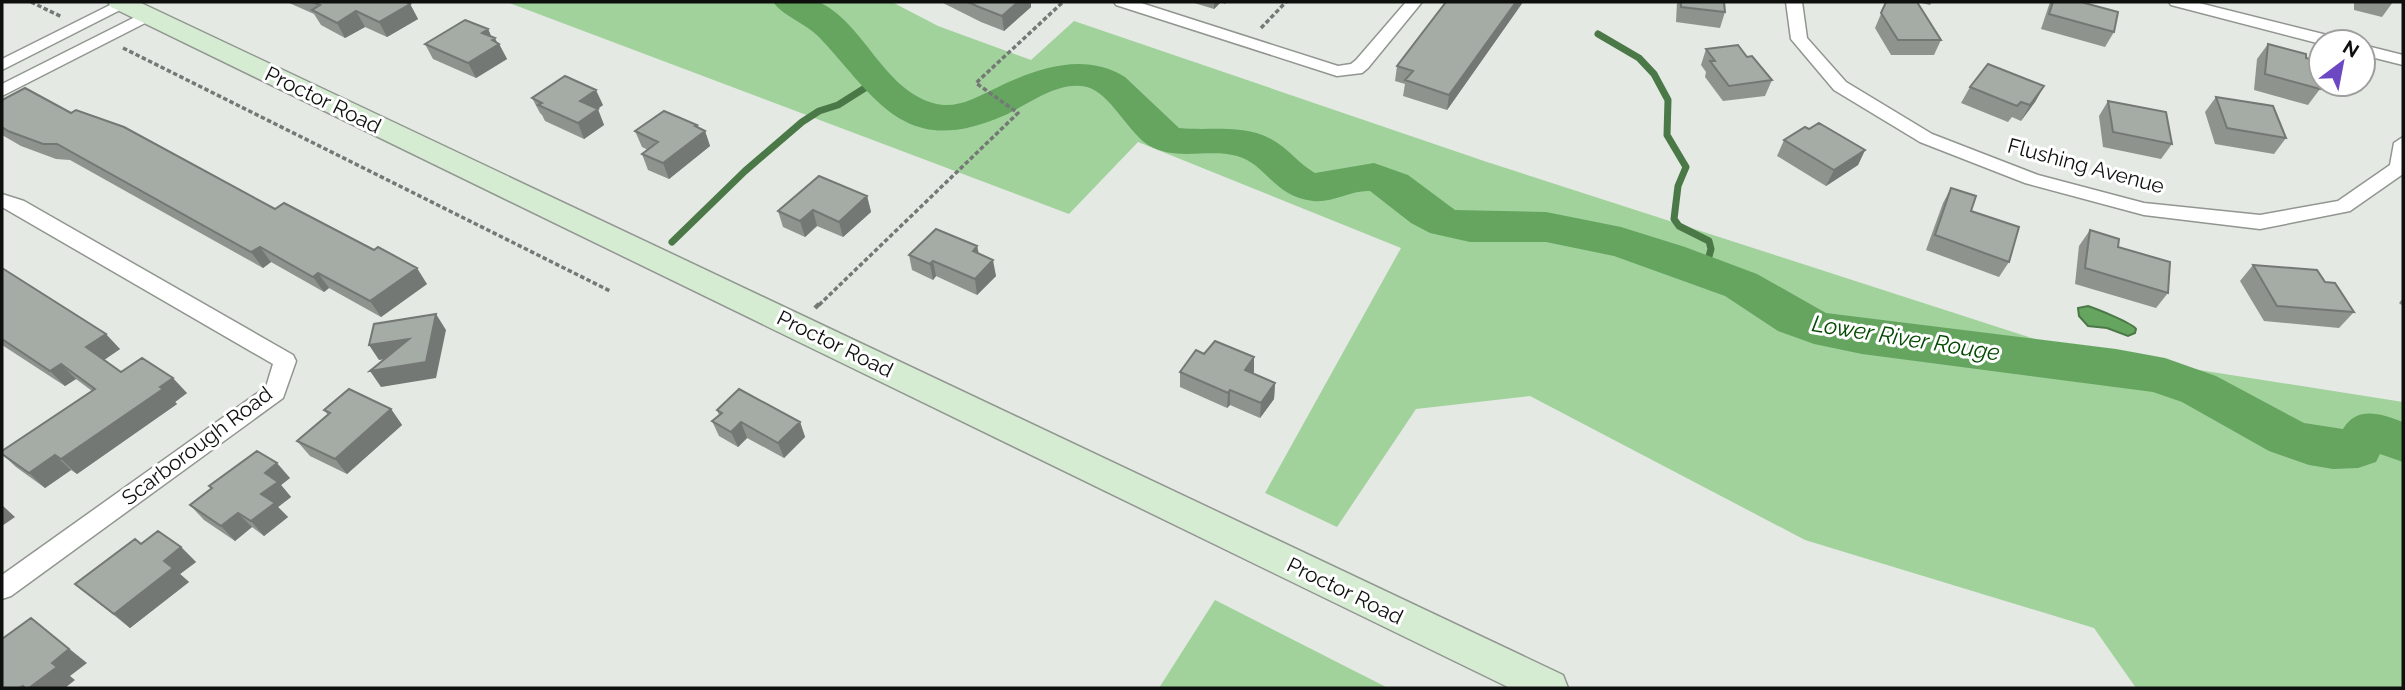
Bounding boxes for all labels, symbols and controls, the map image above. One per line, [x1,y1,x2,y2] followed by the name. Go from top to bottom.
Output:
[2307,28,2377,98] north arrow
[2339,35,2363,62] text: N
[261,61,385,138] street label: Proctor Road
[2005,133,2167,198] street label: Flushing Avenue
[773,305,897,382] street label: Proctor Road
[1810,309,2002,366] water label: Lower River Rouge
[117,381,277,510] street label: Scarborough Road
[1283,552,1407,629] street label: Proctor Road

